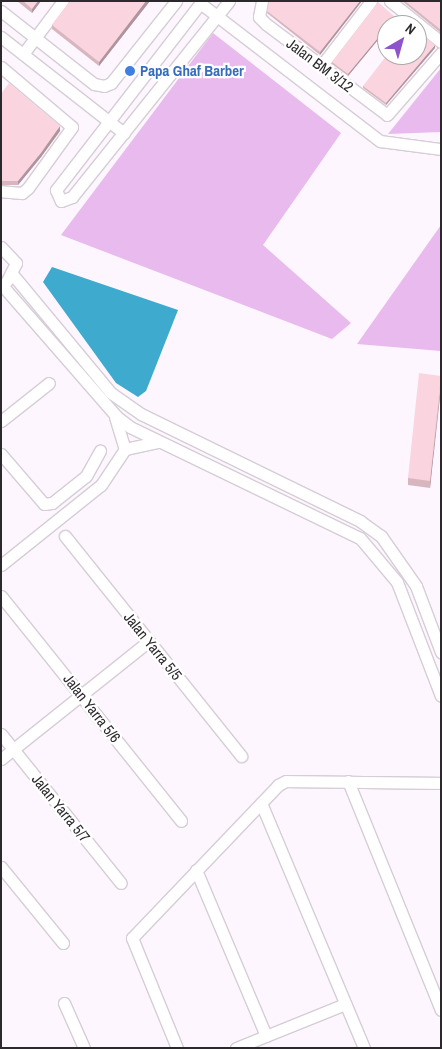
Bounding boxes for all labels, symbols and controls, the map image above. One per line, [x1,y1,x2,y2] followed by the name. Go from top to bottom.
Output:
[377,15,427,65] north arrow
[402,19,419,39] text: N
[283,34,357,96] street label: Jalan BM 3/12
[140,62,244,80] place label: Papa Ghaf Barber
[124,65,136,77] marker: Papa Ghaf Barber
[120,608,186,684] street label: Jalan Yarra 5/5
[60,670,124,746] street label: Jalan Yarra 5/6
[28,770,94,846] street label: Jalan Yarra 5/7

